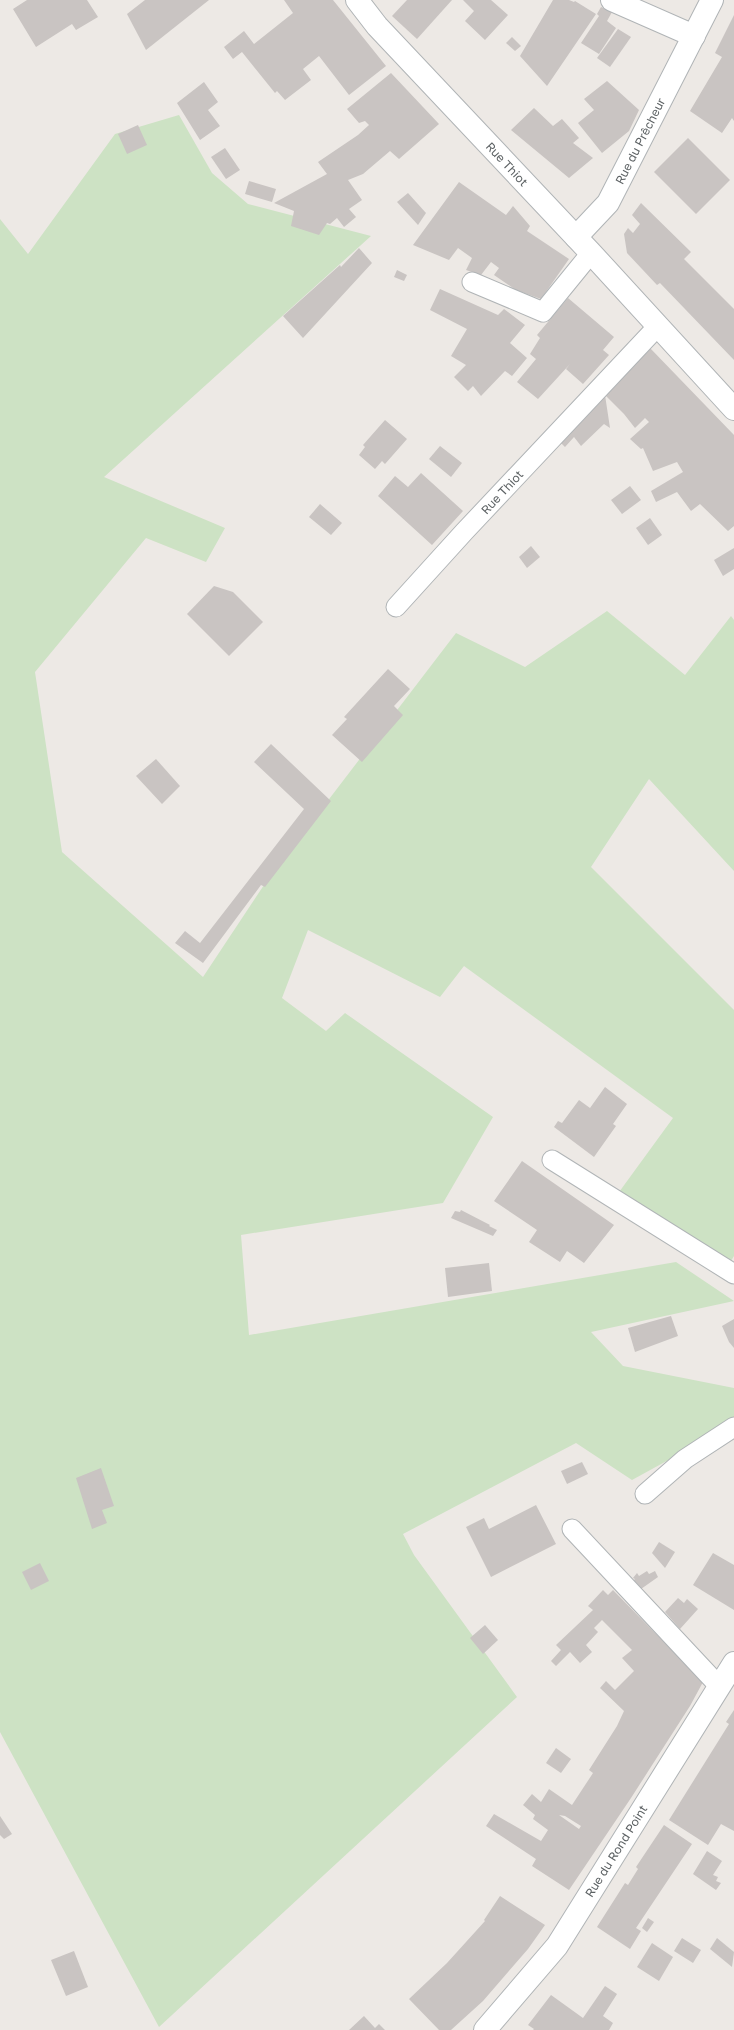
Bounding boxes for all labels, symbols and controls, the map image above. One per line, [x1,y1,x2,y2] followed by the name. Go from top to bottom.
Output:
[612,95,668,187] street label: Rue du Prêcheur
[483,139,531,189] street label: Rue Thiot
[478,467,526,517] street label: Rue Thiot
[582,1802,651,1900] street label: Rue du Rond Point

